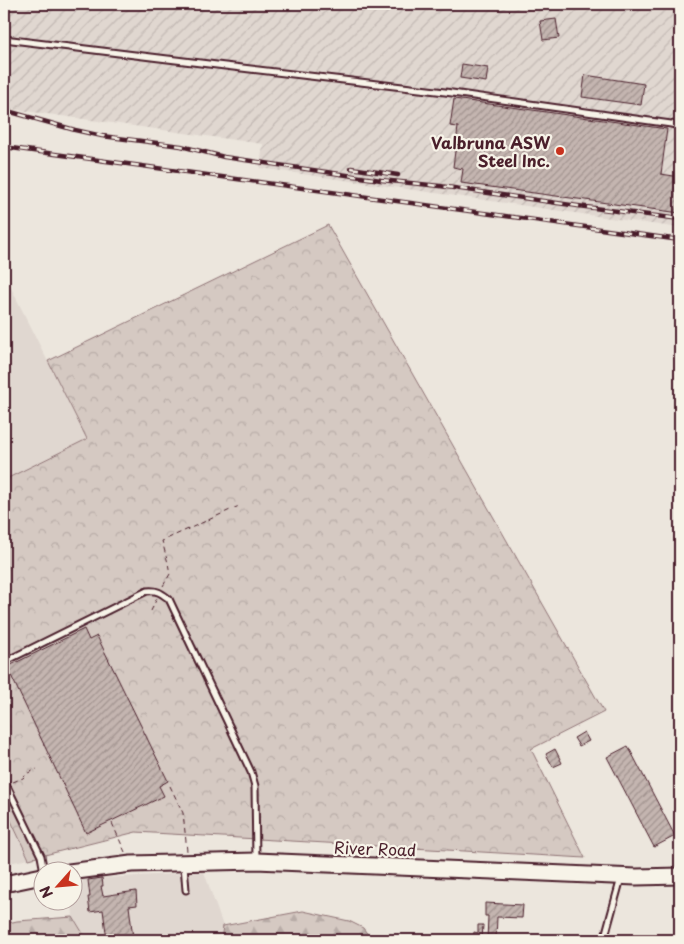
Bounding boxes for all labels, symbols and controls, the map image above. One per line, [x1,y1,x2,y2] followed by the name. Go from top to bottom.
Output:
[431,130,550,172] place label: Valbruna ASW Steel Inc.
[554,145,566,157] marker: Valbruna ASW Steel Inc.
[333,835,417,861] street label: River Road
[32,862,82,912] north arrow
[34,882,58,902] text: N

